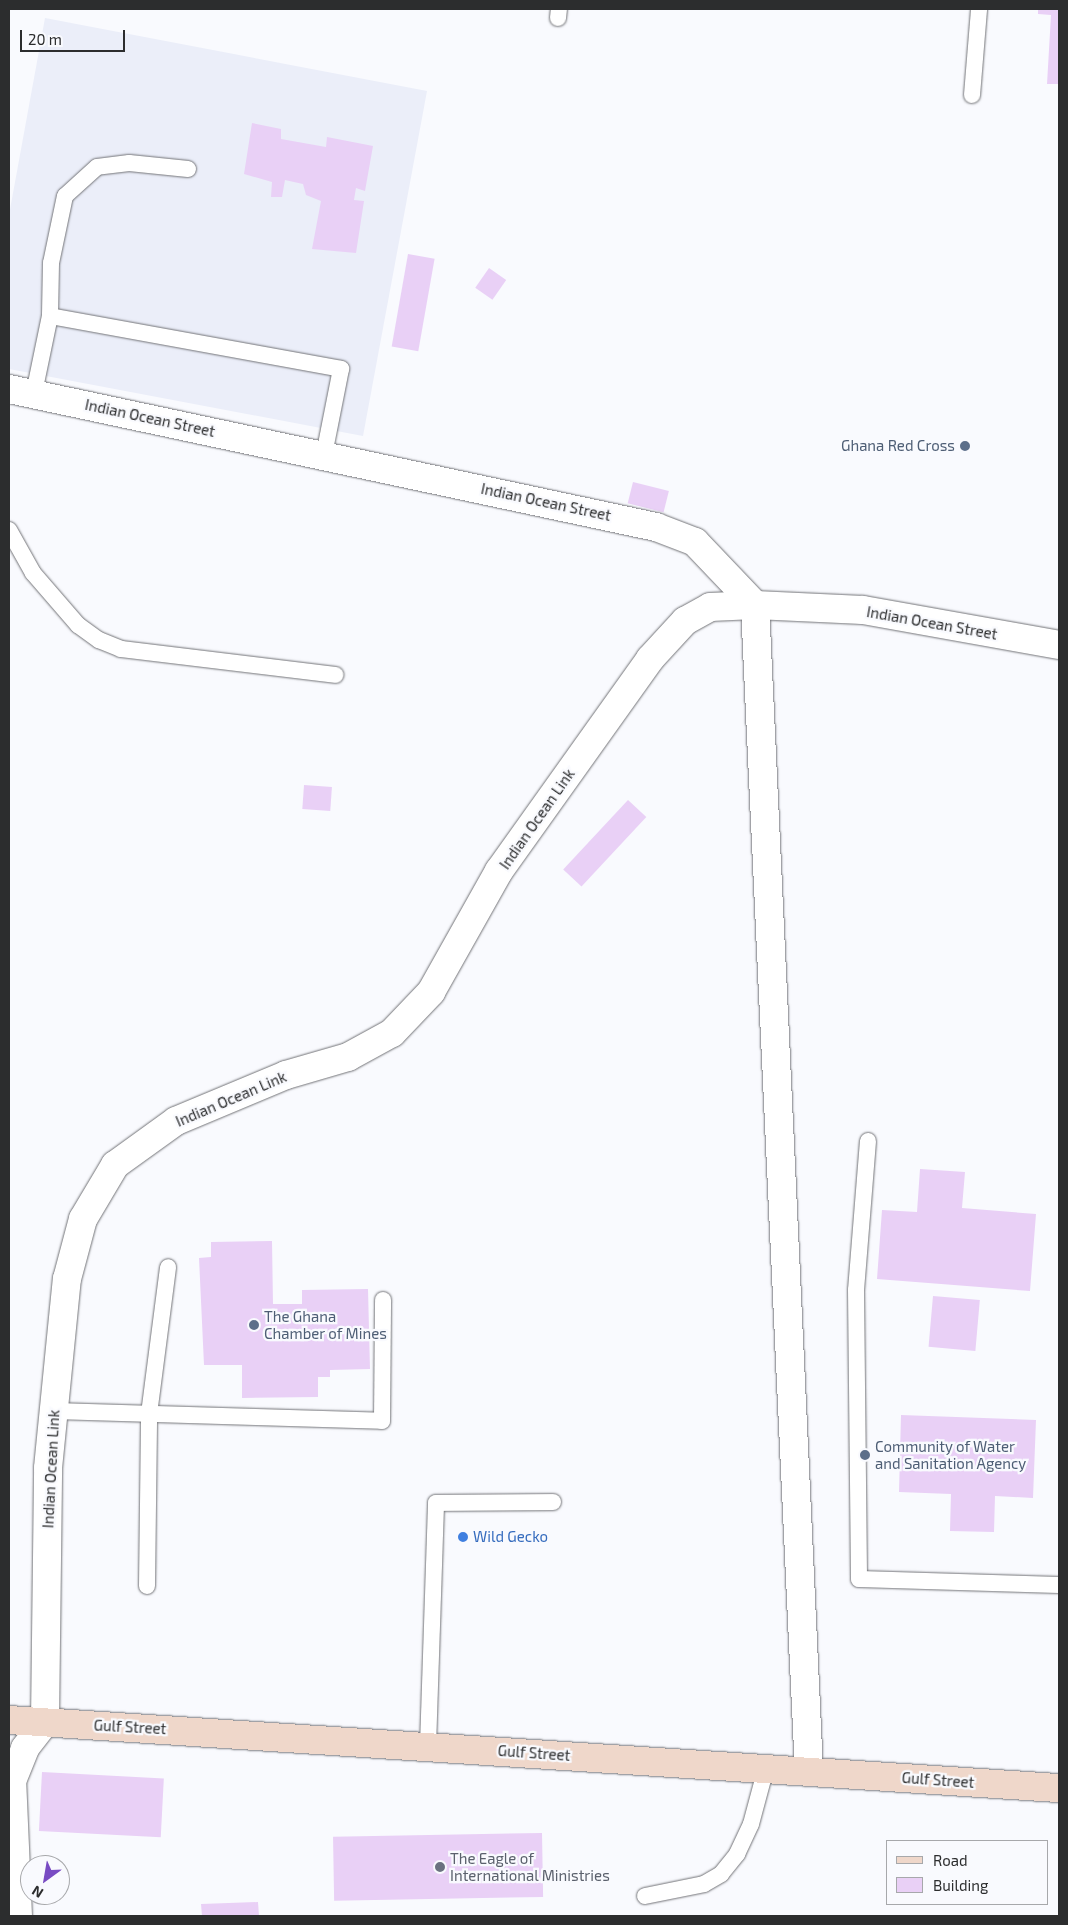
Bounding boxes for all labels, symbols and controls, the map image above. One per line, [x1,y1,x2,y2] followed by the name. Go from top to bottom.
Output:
[22,20,128,52] scale bar
[28,30,62,48] text: 20 m
[83,395,217,441] street label: Indian Ocean Street
[841,437,955,455] place label: Ghana Red Cross
[959,440,971,452] marker: Ghana Red Cross
[479,479,613,525] street label: Indian Ocean Street
[865,603,999,643] street label: Indian Ocean Street
[496,765,578,873] street label: Indian Ocean Link
[173,1068,289,1130] street label: Indian Ocean Link
[264,1307,387,1342] place label: The Ghana Chamber of Mines
[248,1319,260,1331] marker: The Ghana Chamber of Mines
[39,1409,63,1529] street label: Indian Ocean Link
[875,1437,1027,1472] place label: Community of Water and Sanitation Agency
[859,1449,871,1461] marker: Community of Water and Sanitation Agency
[473,1528,548,1546] place label: Wild Gecko
[457,1531,469,1543] marker: Wild Gecko
[93,1716,167,1738] street label: Gulf Street
[497,1741,571,1765] street label: Gulf Street
[901,1768,975,1792] street label: Gulf Street
[886,1840,1048,1905] legend
[450,1849,610,1884] place label: The Eagle of International Ministries
[933,1851,968,1869] text: Road
[20,1855,70,1905] north arrow
[434,1861,446,1873] marker: The Eagle of International Ministries
[933,1876,988,1894] text: Building
[29,1882,46,1902] text: N

